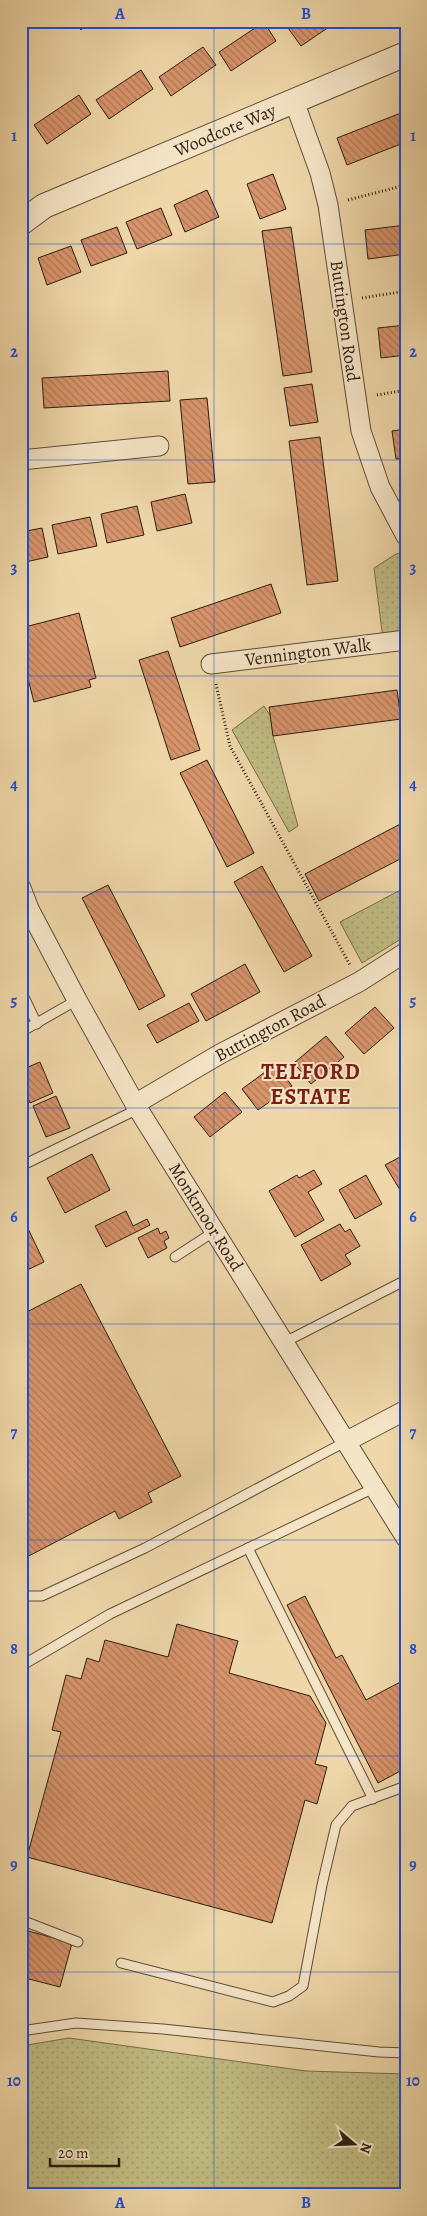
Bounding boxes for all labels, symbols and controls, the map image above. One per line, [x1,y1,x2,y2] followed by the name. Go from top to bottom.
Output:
[114,3,126,25] text: A
[301,3,311,25] text: B
[170,97,280,163] street label: Woodcote Way
[11,125,17,147] text: 1
[410,125,416,147] text: 1
[325,259,365,383] street label: Buttington Road
[10,341,18,363] text: 2
[409,341,417,363] text: 2
[11,557,18,579] text: 3
[410,557,417,579] text: 3
[243,632,372,672] street label: Vennington Walk
[10,774,18,796] text: 4
[409,774,417,796] text: 4
[210,989,330,1067] street label: Buttington Road
[11,990,18,1012] text: 5
[410,990,417,1012] text: 5
[261,1057,361,1112] district label: TELFORD ESTATE
[163,1158,249,1276] street label: Monkmoor Road
[10,1206,18,1228] text: 6
[409,1206,417,1228] text: 6
[11,1422,18,1444] text: 7
[410,1422,417,1444] text: 7
[10,1638,18,1660] text: 8
[409,1638,417,1660] text: 8
[10,1854,18,1876] text: 9
[409,1854,417,1876] text: 9
[7,2070,21,2092] text: 10
[406,2070,420,2092] text: 10
[330,2118,380,2168] north arrow
[50,2136,119,2168] scale bar
[355,2140,376,2156] text: N
[58,2143,89,2163] text: 20 m
[114,2192,126,2214] text: A
[301,2192,311,2214] text: B

